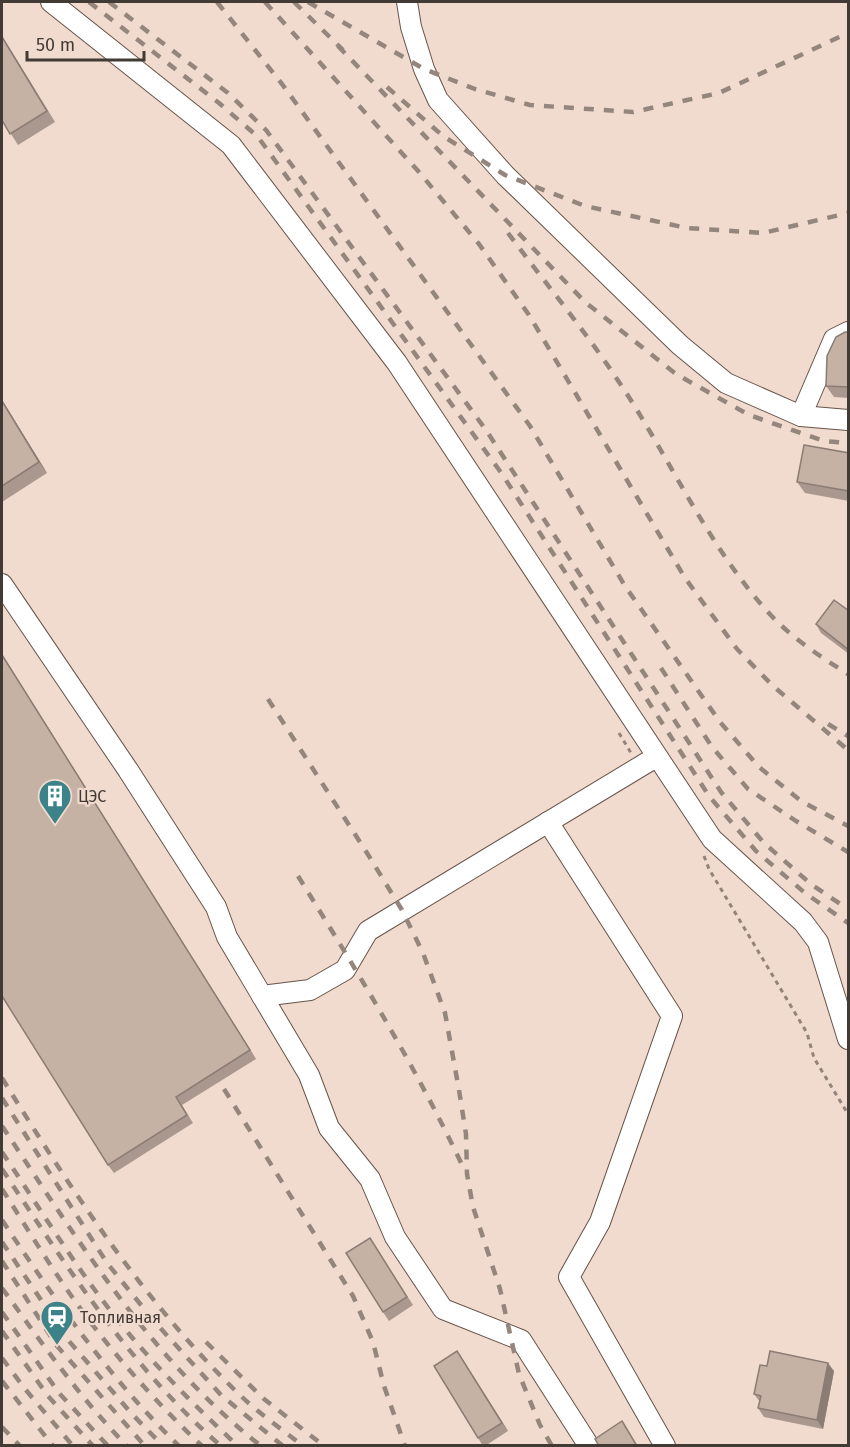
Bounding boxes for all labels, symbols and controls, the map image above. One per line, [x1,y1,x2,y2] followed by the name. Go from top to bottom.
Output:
[27,24,144,62] scale bar
[36,34,75,56] text: 50 m
[37,778,73,825] building icon: ЦЭС
[78,787,106,806] place label: ЦЭС
[39,1299,75,1346] station icon: Топливная
[80,1308,161,1327] place label: Топливная

